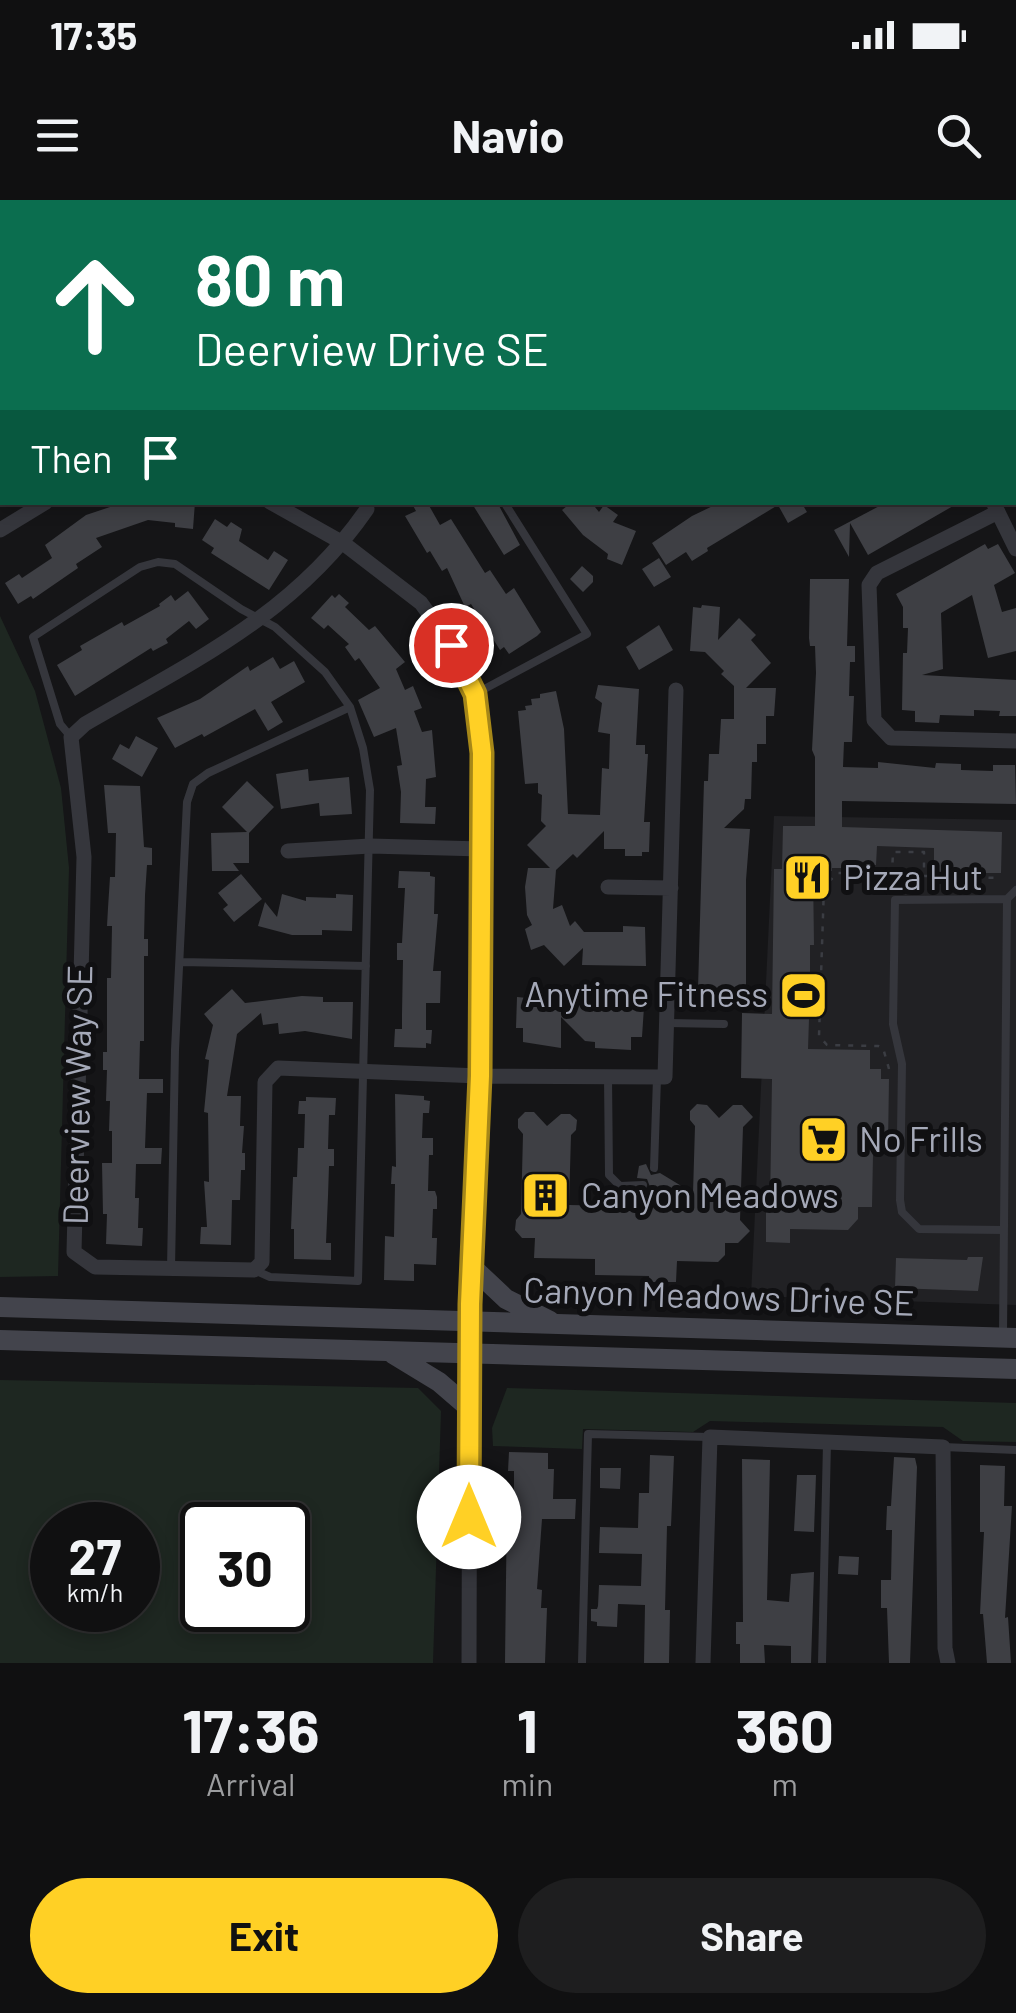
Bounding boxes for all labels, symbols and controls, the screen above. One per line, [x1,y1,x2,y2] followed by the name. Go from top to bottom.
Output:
[50,12,137,58] text: 17:35
[30,108,85,163] icon: menu
[452,108,565,162] text: Navio
[931,108,986,163] icon: search
[195,236,345,320] text: 80 m
[30,240,160,370] icon: ahead
[195,321,549,375] text: Deerview Drive SE
[133,430,188,485] icon: arrive
[30,435,113,481] text: Then
[409,603,494,688] pin
[424,618,479,673] icon: arrive
[782,852,834,904] restaurant icon: Pizza Hut
[843,855,983,897] place label: Pizza Hut
[53,965,99,1225] street label: Deerview Way SE
[777,969,829,1021] sports icon: Anytime Fitness
[524,972,768,1014] place label: Anytime Fitness
[798,1114,850,1166] supermarket icon: No Frills
[859,1117,983,1159] place label: No Frills
[520,1170,572,1222] building icon: Canyon Meadows
[581,1173,839,1215] place label: Canyon Meadows
[523,1267,915,1323] street label: Canyon Meadows Drive SE
[417,1465,521,1569] position arrow
[180,1502,310,1632] speed limit sign: 30
[69,1525,121,1585] text: 27
[67,1577,123,1607] text: km/h
[182,1693,319,1765] text: 17:36
[517,1693,538,1765] text: 1
[735,1693,834,1765] text: 360
[206,1764,295,1802] text: Arrival
[501,1764,553,1802] text: min
[771,1764,798,1802] text: m
[30,1878,498,1993] button: Exit
[518,1878,986,1993] button: Share

